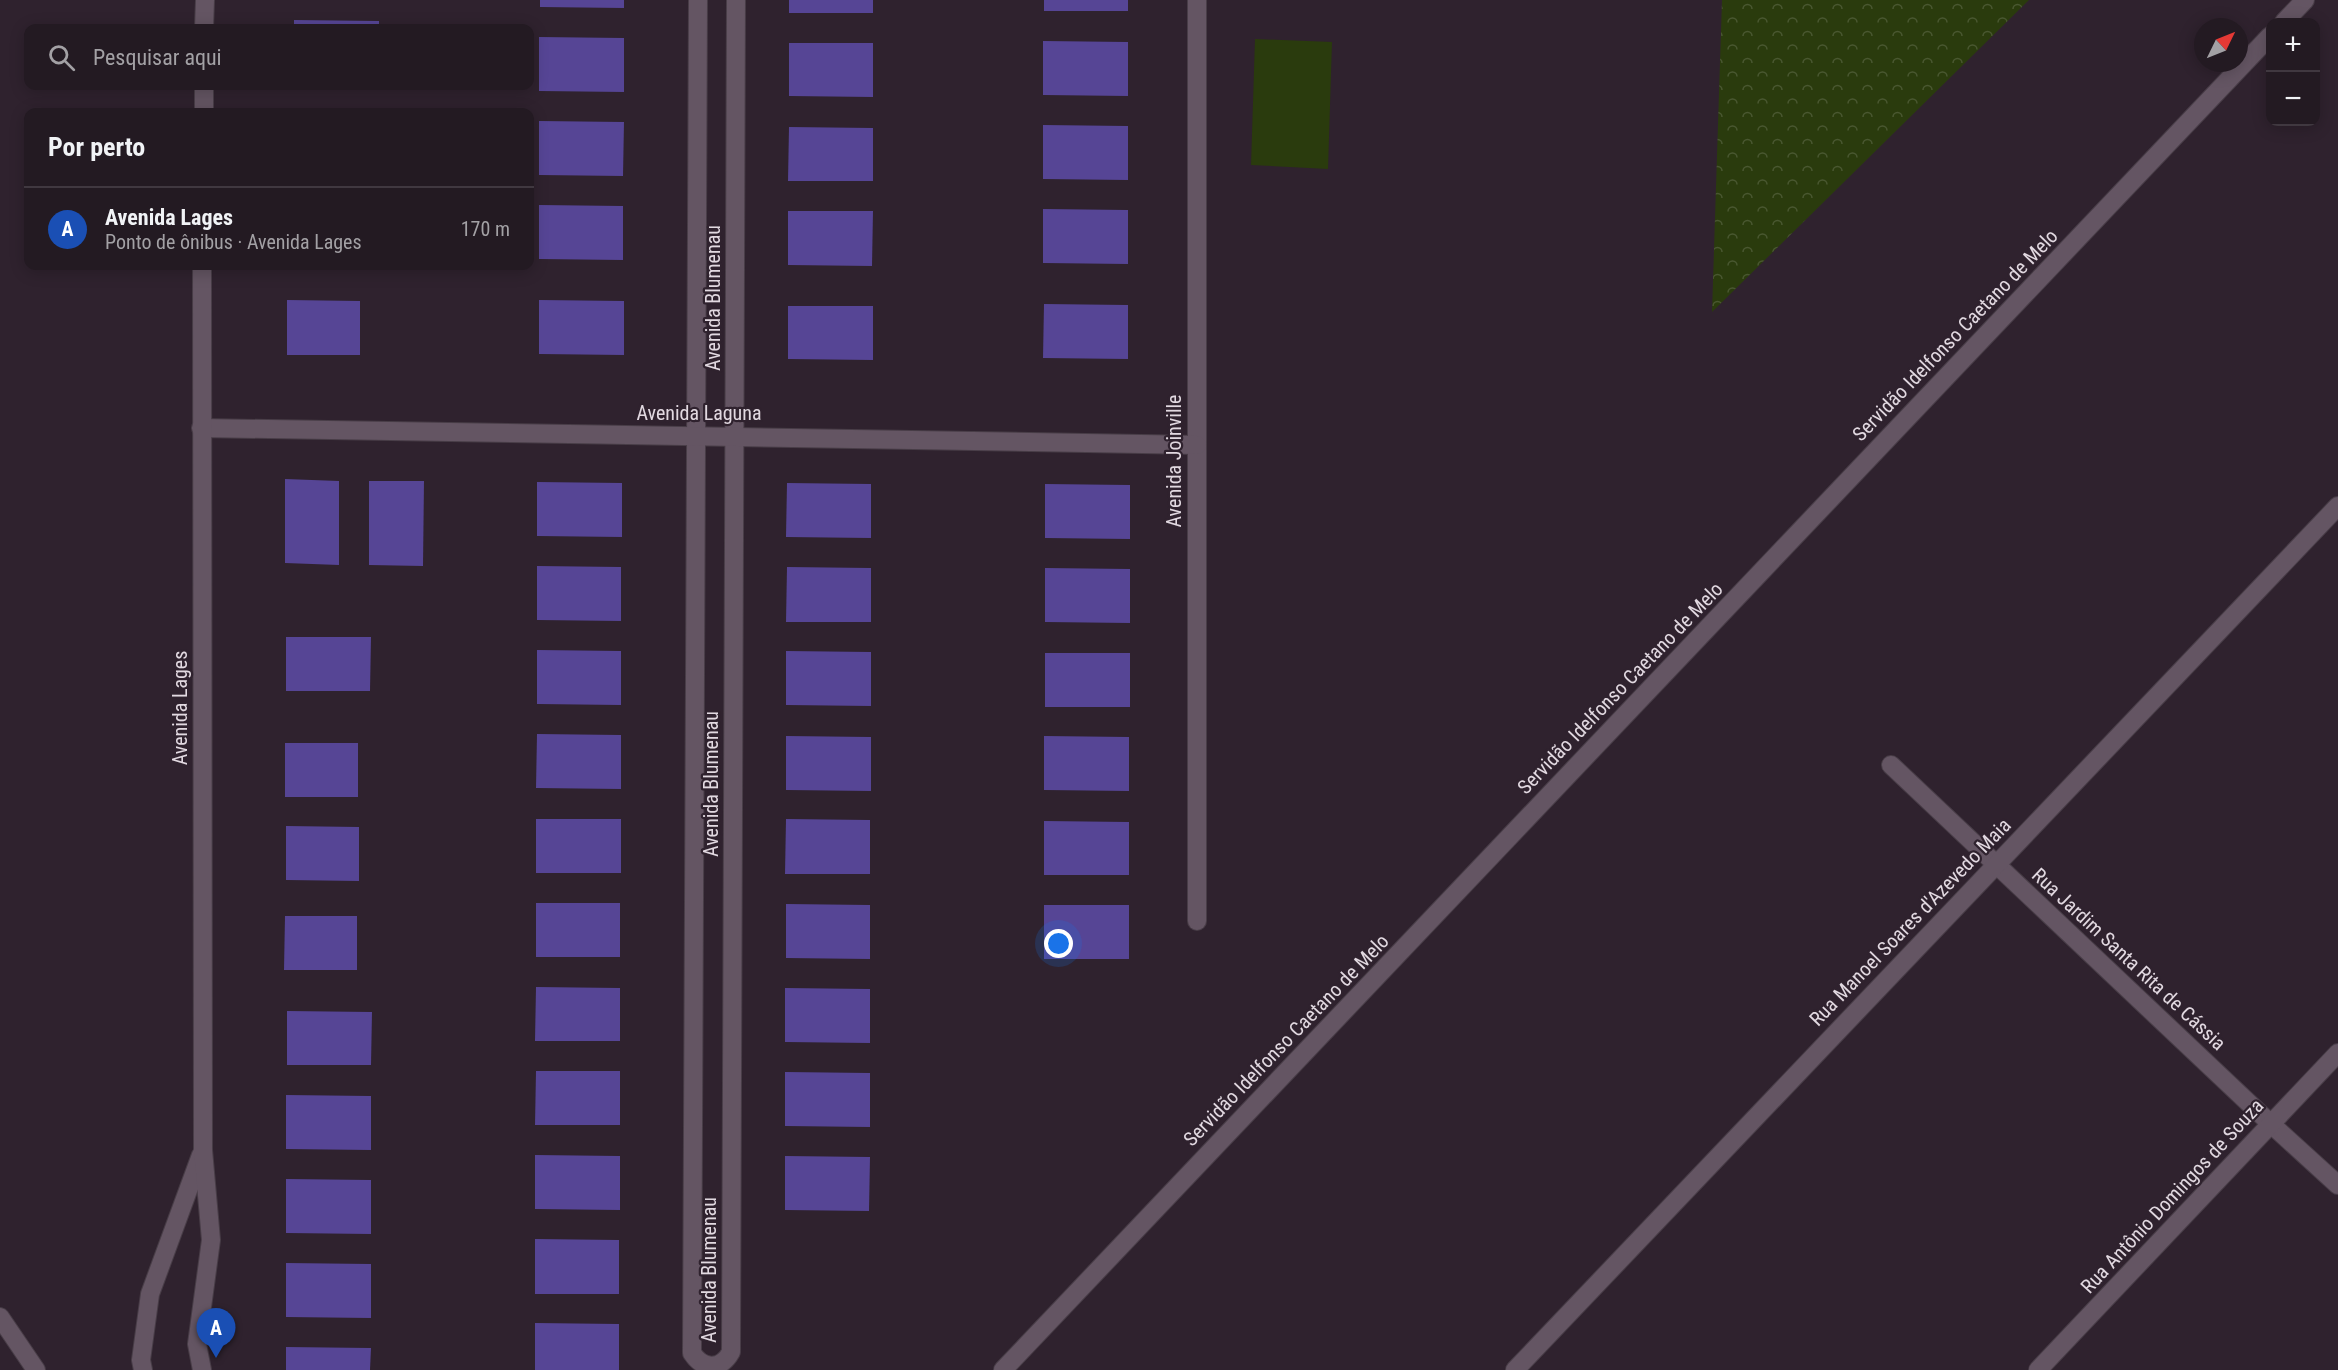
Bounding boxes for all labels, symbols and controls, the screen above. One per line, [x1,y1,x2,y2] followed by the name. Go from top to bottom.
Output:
[2194,18,2248,72] north arrow
[2266,18,2320,126] map controls
[2266,18,2320,72] button: +
[24,24,534,90] search box
[45,41,78,74] icon: search
[93,45,222,70] text: Pesquisar aqui
[2266,72,2320,126] button: −
[48,132,145,162] text: Por perto
[105,205,233,230] text: Avenida Lages
[62,217,73,241] text: A
[461,217,510,241] text: 170 m
[1847,224,2063,446] street label: Servidão Idelfonso Caetano de Melo
[701,225,725,371] street label: Avenida Blumenau
[105,230,362,254] text: Ponto de ônibus · Avenida Lages
[1162,395,1186,527] street label: Avenida Joinville
[636,401,762,425] street label: Avenida Laguna
[1512,577,1728,799] street label: Servidão Idelfonso Caetano de Melo
[168,651,192,765] street label: Avenida Lages
[699,711,723,857] street label: Avenida Blumenau
[1804,813,2016,1031] street label: Rua Manoel Soares d'Azevedo Maia
[2027,863,2231,1055] street label: Rua Jardim Santa Rita de Cássia
[1044,929,1073,958] your location
[1178,929,1394,1151] street label: Servidão Idelfonso Caetano de Melo
[2076,1094,2268,1298] street label: Rua Antônio Domingos de Souza
[697,1197,721,1343] street label: Avenida Blumenau
[196,1308,236,1358] pin: A

